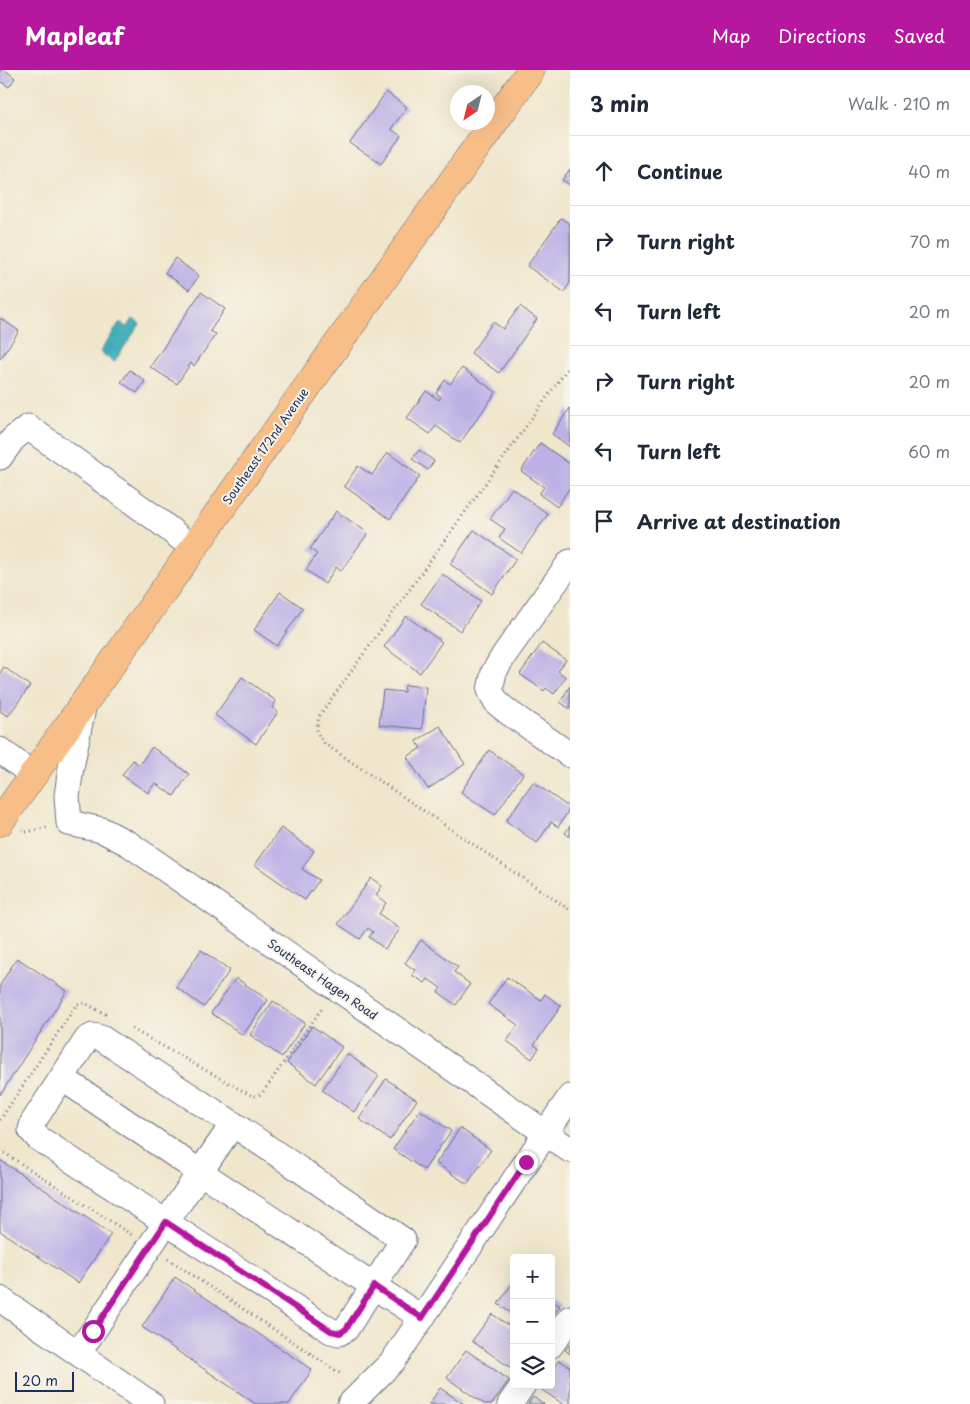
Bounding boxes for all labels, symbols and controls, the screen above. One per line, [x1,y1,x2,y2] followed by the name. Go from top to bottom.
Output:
[25,17,124,53] text: Mapleaf
[712,22,750,49] text: Map
[778,22,866,49] text: Directions
[894,22,945,49] text: Saved
[450,85,495,130] north arrow
[590,87,649,119] text: 3 min
[848,91,950,115] text: Walk · 210 m
[590,157,618,185] icon: ahead
[637,157,723,185] text: Continue
[908,159,950,183] text: 40 m
[590,227,618,255] icon: right
[637,227,735,255] text: Turn right
[910,229,950,253] text: 70 m
[590,297,618,325] icon: left
[637,297,721,325] text: Turn left
[909,299,950,323] text: 20 m
[590,367,618,395] icon: right
[637,367,735,395] text: Turn right
[909,369,950,393] text: 20 m
[218,384,313,508] street label: Southeast 172nd Avenue
[590,437,618,465] icon: left
[637,437,721,465] text: Turn left
[908,439,950,463] text: 60 m
[590,507,618,535] icon: arrive
[637,507,841,535] text: Arrive at destination
[264,934,382,1024] street label: Southeast Hagen Road
[515,1151,538,1174] route end
[510,1254,555,1389] map controls
[510,1254,555,1299] button: +
[510,1299,555,1344] button: −
[82,1320,105,1343] route start
[510,1344,555,1389] button: layers
[15,1369,74,1392] scale bar
[22,1370,58,1391] text: 20 m

